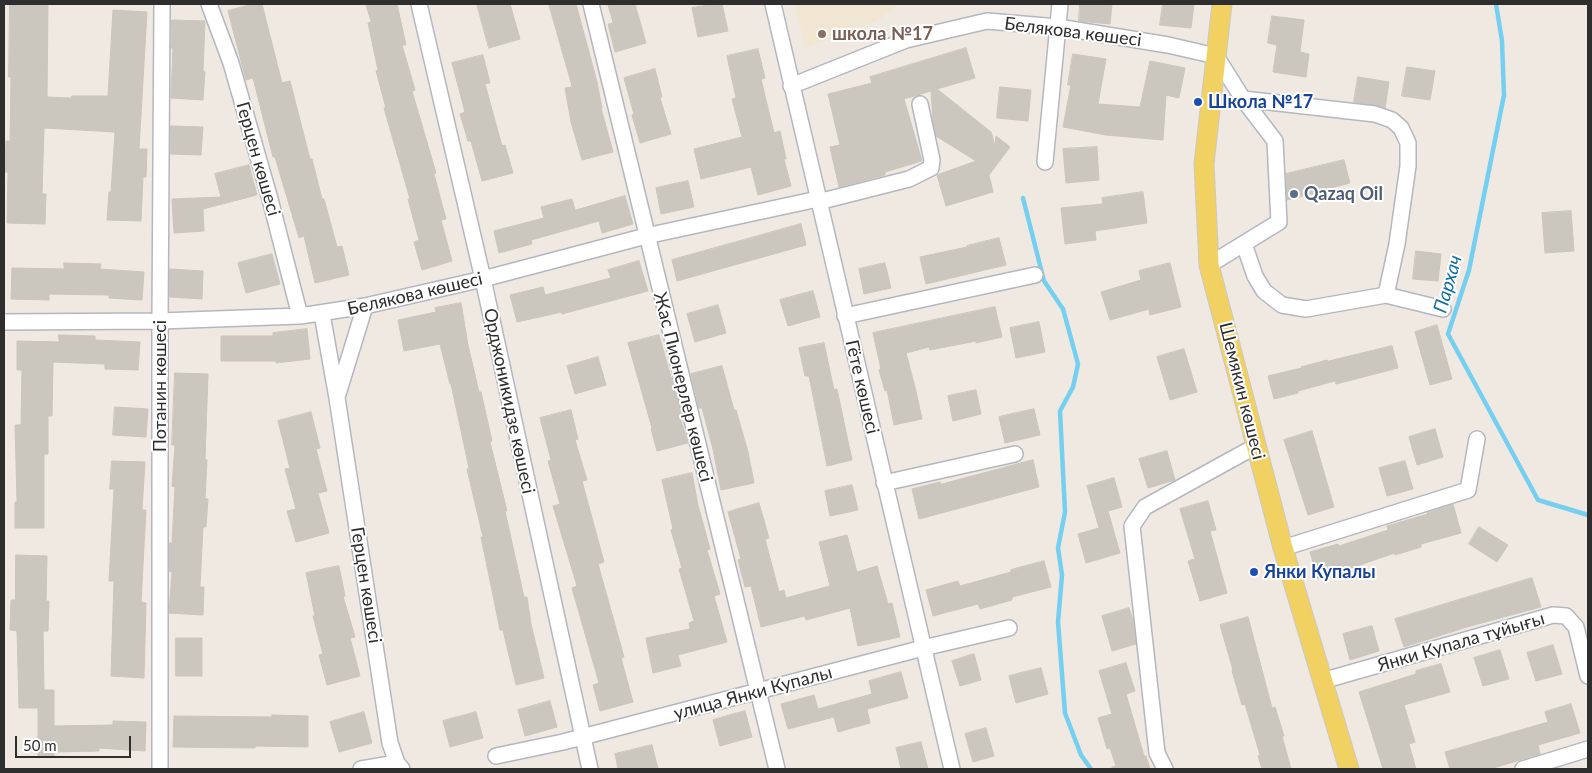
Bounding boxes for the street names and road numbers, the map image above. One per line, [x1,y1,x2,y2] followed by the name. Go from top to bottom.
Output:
[1003,13,1143,51] street label: Белякова көшесі
[231,100,285,218] street label: Герцен көшесі
[345,268,485,320] street label: Белякова көшесі
[649,290,717,484] street label: Жас Пионерлер көшесі
[479,306,539,496] street label: Орджоникидзе көшесі
[149,320,171,452] street label: Потанин көшесі
[1214,320,1270,462] street label: Шемякин көшесі
[841,338,883,436] street label: Гёте көшесі
[346,525,386,645] street label: Герцен көшесі
[1375,608,1547,676] street label: Янки Купала тұйығы
[671,661,835,725] street label: улица Янки Купалы

